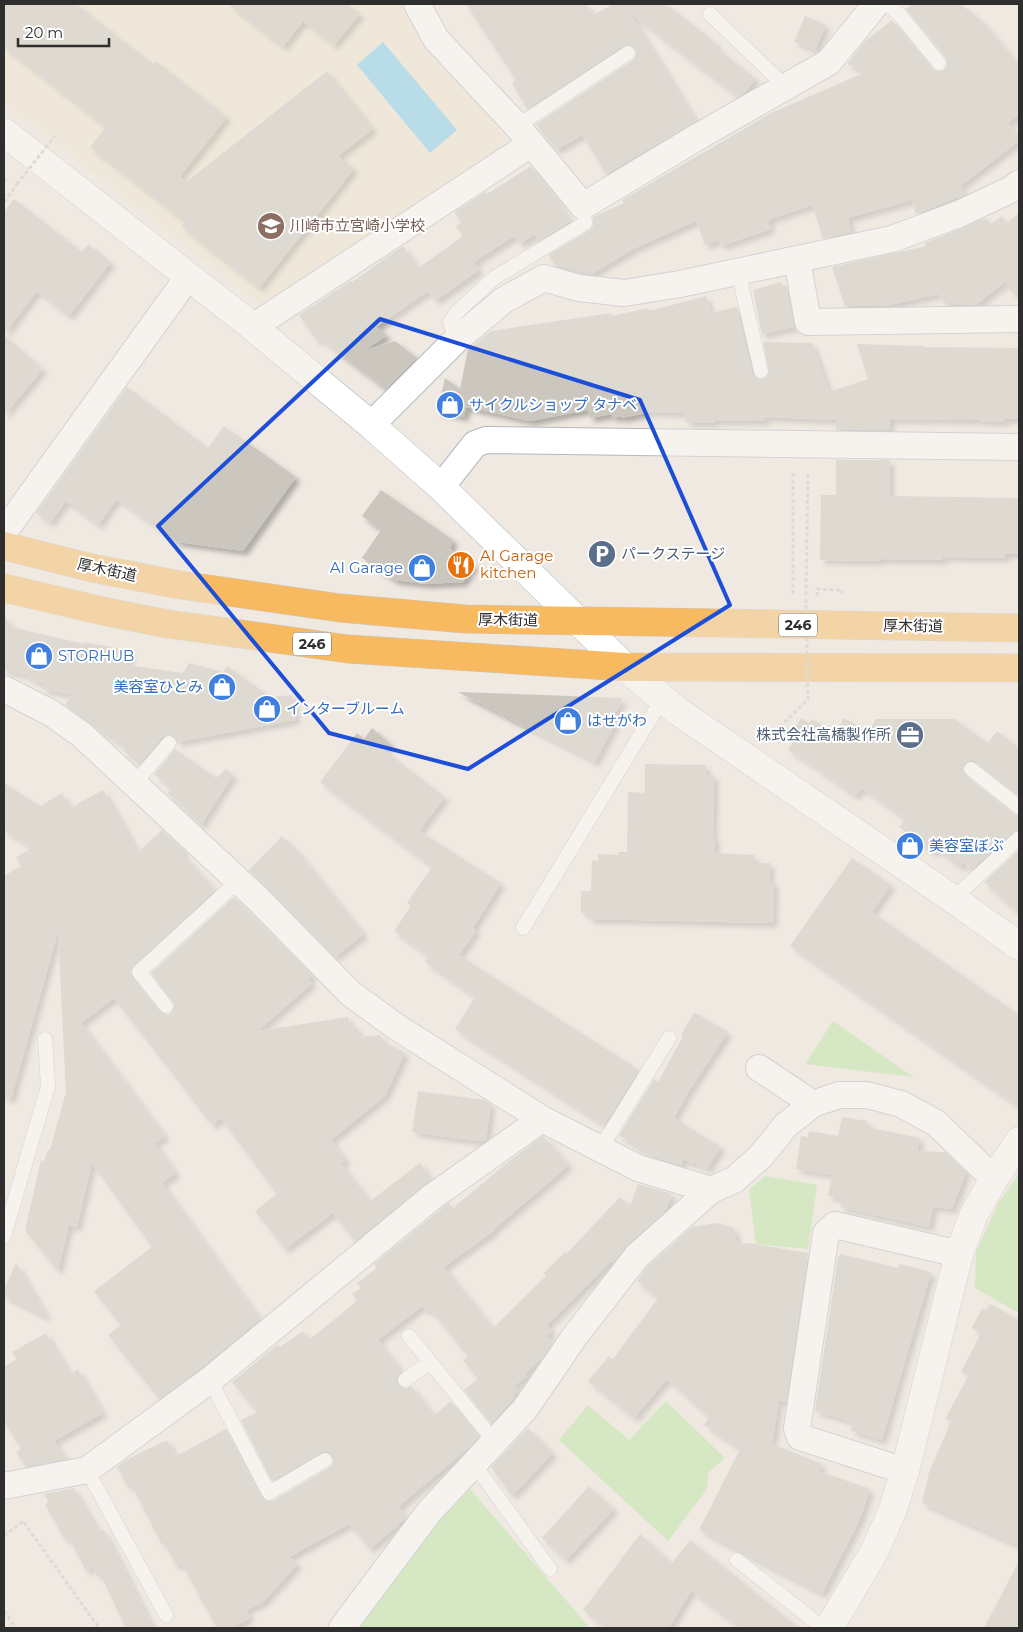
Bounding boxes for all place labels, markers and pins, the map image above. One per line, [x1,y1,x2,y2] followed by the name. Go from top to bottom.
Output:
[256,211,286,241] school or university icon: 川崎市立宮崎小学校
[290,216,425,235] place label: 川崎市立宮崎小学校
[435,390,465,420] shop icon: サイクルショップ タナベ
[469,395,637,414] place label: サイクルショップ タナベ
[587,539,617,569] parking icon: パークステージ
[621,544,725,563] place label: パークステージ
[480,546,553,582] place label: AI Garage kitchen
[446,550,476,580] restaurant icon: AI Garage kitchen
[407,553,437,583] shop icon: AI Garage
[330,558,403,577] place label: AI Garage
[24,641,54,671] shop icon: STORHUB
[58,646,134,665] place label: STORHUB
[207,672,237,702] shop icon: 美容室ひとみ
[113,677,203,696] place label: 美容室ひとみ
[252,694,282,724] shop icon: インターブルーム
[286,699,405,718] place label: インターブルーム
[553,706,583,736] shop icon: はせがわ
[587,711,647,730] place label: はせがわ
[895,720,925,750] office icon: 株式会社高橋製作所
[756,725,891,744] place label: 株式会社高橋製作所
[895,831,925,861] shop icon: 美容室ぼぶ
[929,836,1004,855] place label: 美容室ぼぶ

